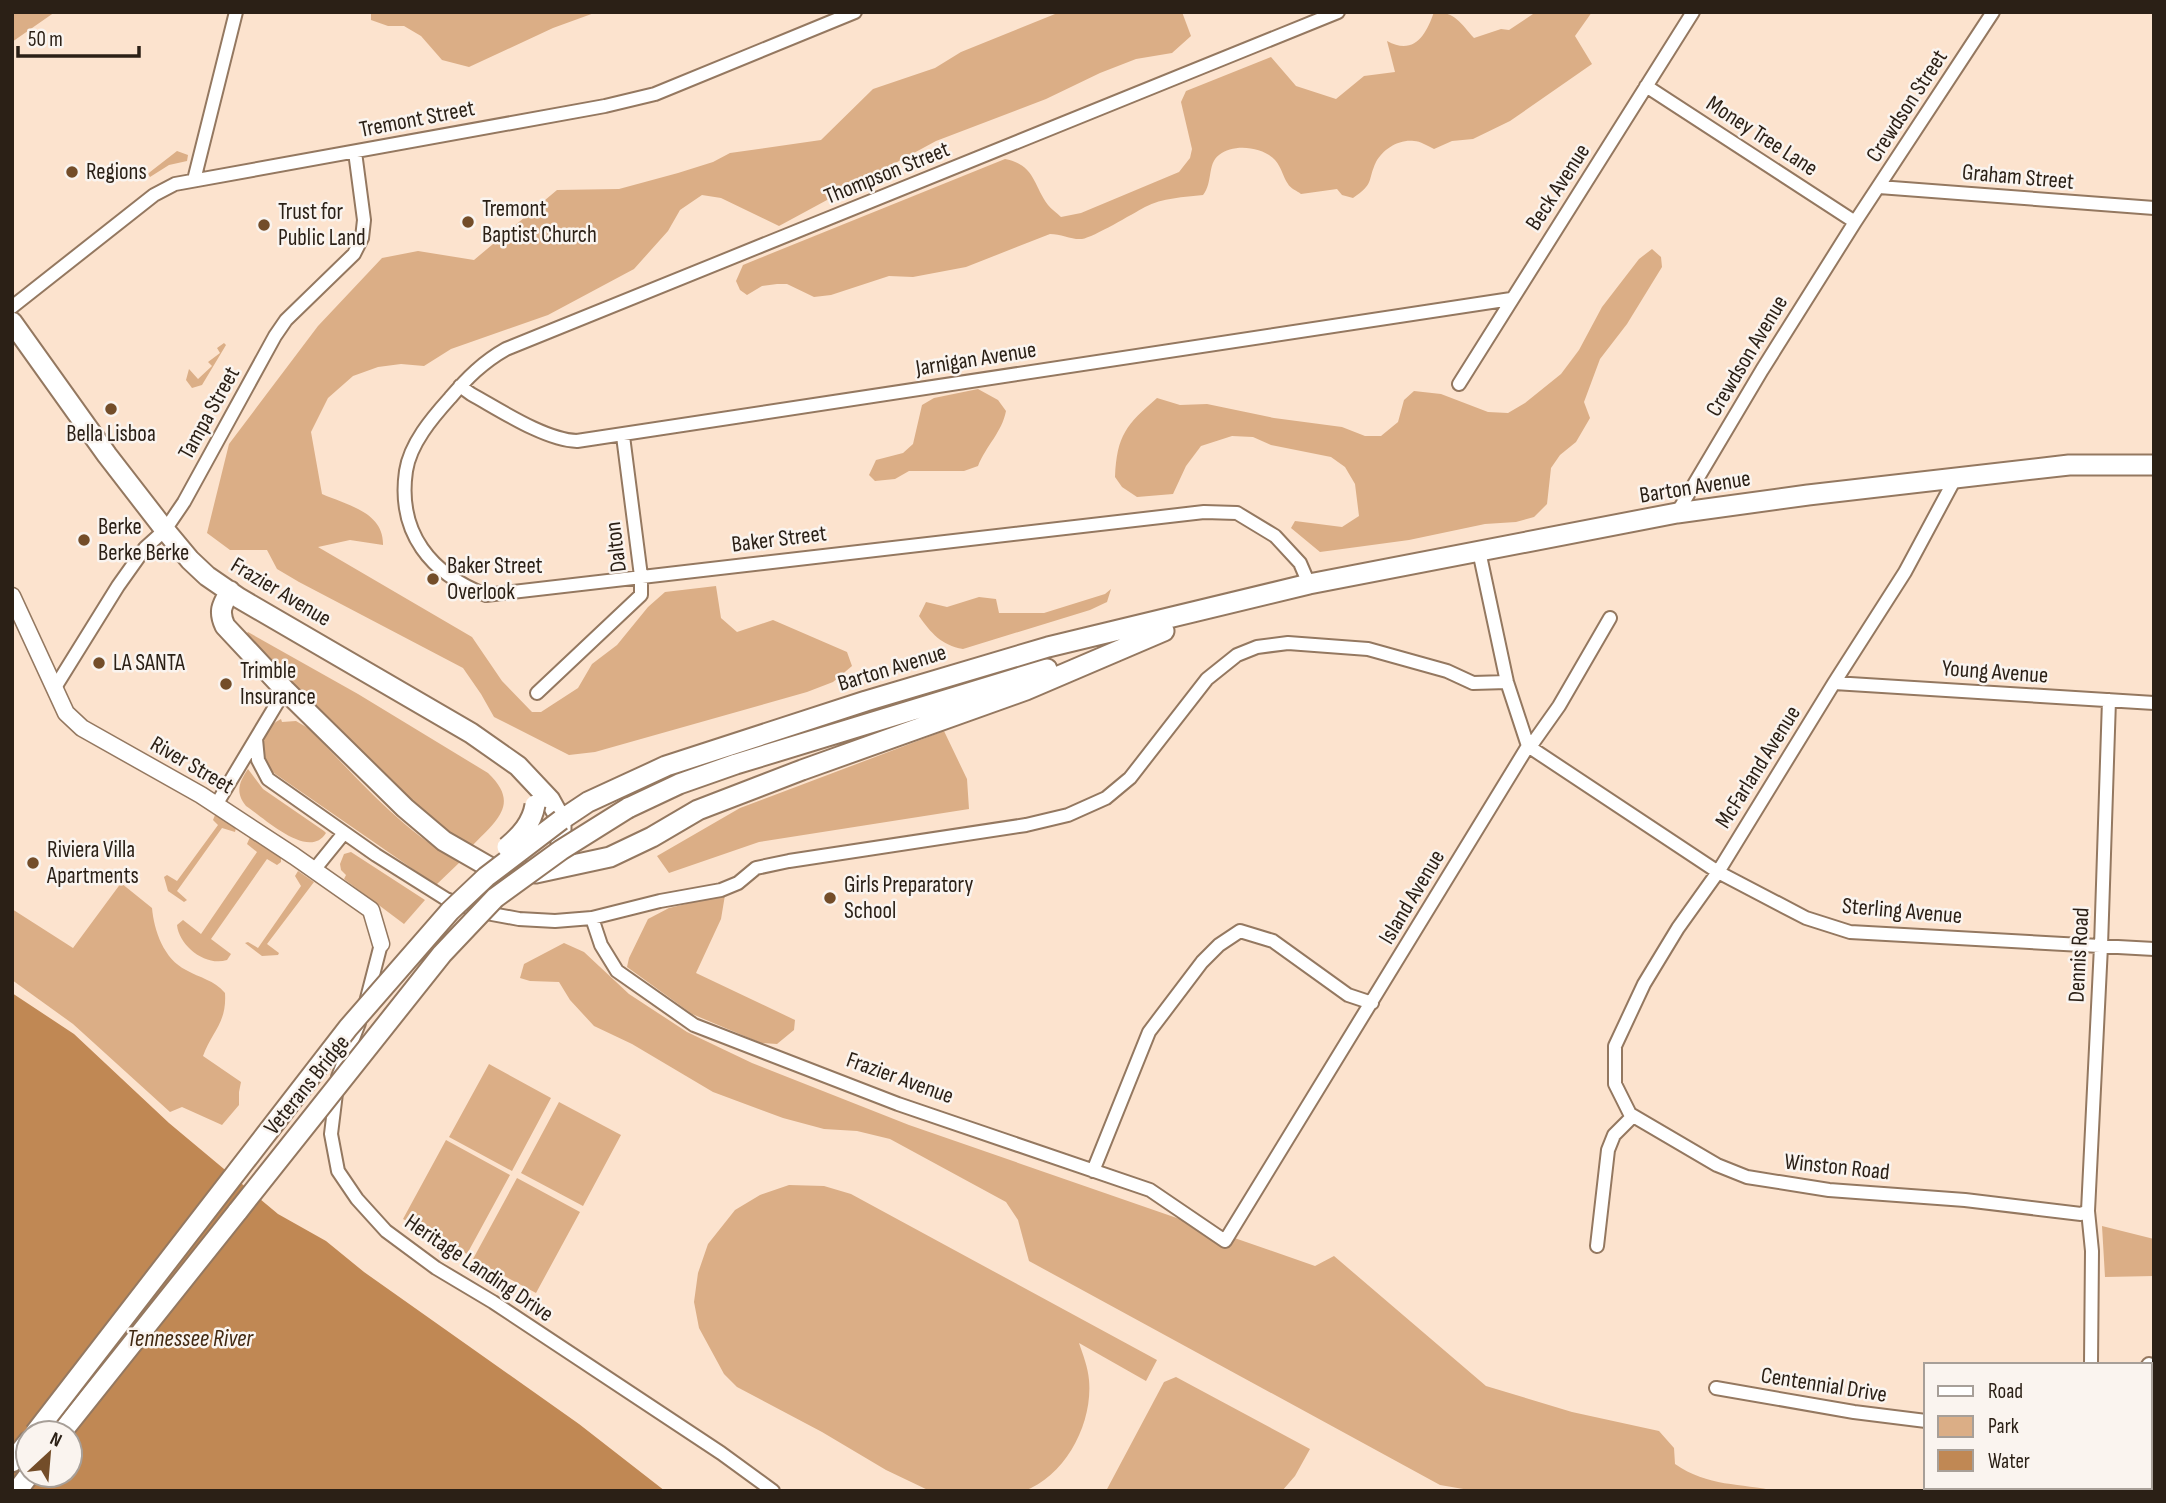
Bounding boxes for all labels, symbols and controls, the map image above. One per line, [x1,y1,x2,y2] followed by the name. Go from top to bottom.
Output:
[18,14,138,58] scale bar
[28,27,63,52] text: 50 m
[1860,44,1954,168] street label: Crewdson Street
[1701,90,1823,182] street label: Money Tree Lane
[357,94,477,144] street label: Tremont Street
[820,135,954,211] street label: Thompson Street
[1520,139,1596,235] street label: Beck Avenue
[86,158,147,186] place label: Regions
[1961,158,2075,196] street label: Graham Street
[64,164,80,180] marker: Regions
[482,195,597,249] place label: Tremont Baptist Church
[278,198,366,252] place label: Trust for Public Land
[460,214,476,230] marker: Tremont Baptist Church
[256,217,272,233] marker: Trust for Public Land
[1700,290,1794,422] street label: Crewdson Avenue
[913,336,1038,383] street label: Jarnigan Avenue
[172,362,246,464] street label: Tampa Street
[103,401,119,417] marker: Bella Lisboa
[66,420,156,448] place label: Bella Lisboa
[1637,464,1753,510] street label: Barton Avenue
[98,513,189,567] place label: Berke Berke Berke
[730,519,828,559] street label: Baker Street
[599,520,633,574] street label: Dalton
[76,532,92,548] marker: Berke Berke Berke
[226,551,336,633] street label: Frazier Avenue
[447,552,543,606] place label: Baker Street Overlook
[425,571,441,587] marker: Baker Street Overlook
[834,638,950,698] street label: Barton Avenue
[113,649,185,677] place label: LA SANTA
[1941,654,2049,690] street label: Young Avenue
[91,655,107,671] marker: LA SANTA
[240,657,316,711] place label: Trimble Insurance
[218,676,234,692] marker: Trimble Insurance
[1709,701,1807,833] street label: McFarland Avenue
[145,730,239,800] street label: River Street
[46,836,139,890] place label: Riviera Villa Apartments
[1373,845,1451,949] street label: Island Avenue
[25,855,41,871] marker: Riviera Villa Apartments
[844,871,973,925] place label: Girls Preparatory School
[822,890,838,906] marker: Girls Preparatory School
[1841,892,1963,930] street label: Sterling Avenue
[2063,907,2095,1003] street label: Dennis Road
[258,1029,356,1141] street label: Veterans Bridge
[843,1046,957,1110] street label: Frazier Avenue
[1783,1148,1891,1186] street label: Winston Road
[399,1208,559,1328] street label: Heritage Landing Drive
[127,1324,254,1353] water label: Tennessee River
[1759,1361,1889,1409] street label: Centennial Drive
[1924,1363,2152,1489] legend
[1988,1379,2023,1404] text: Road
[1988,1414,2019,1439] text: Park
[14,1419,84,1489] north arrow
[46,1428,65,1453] text: N
[1988,1449,2030,1474] text: Water

